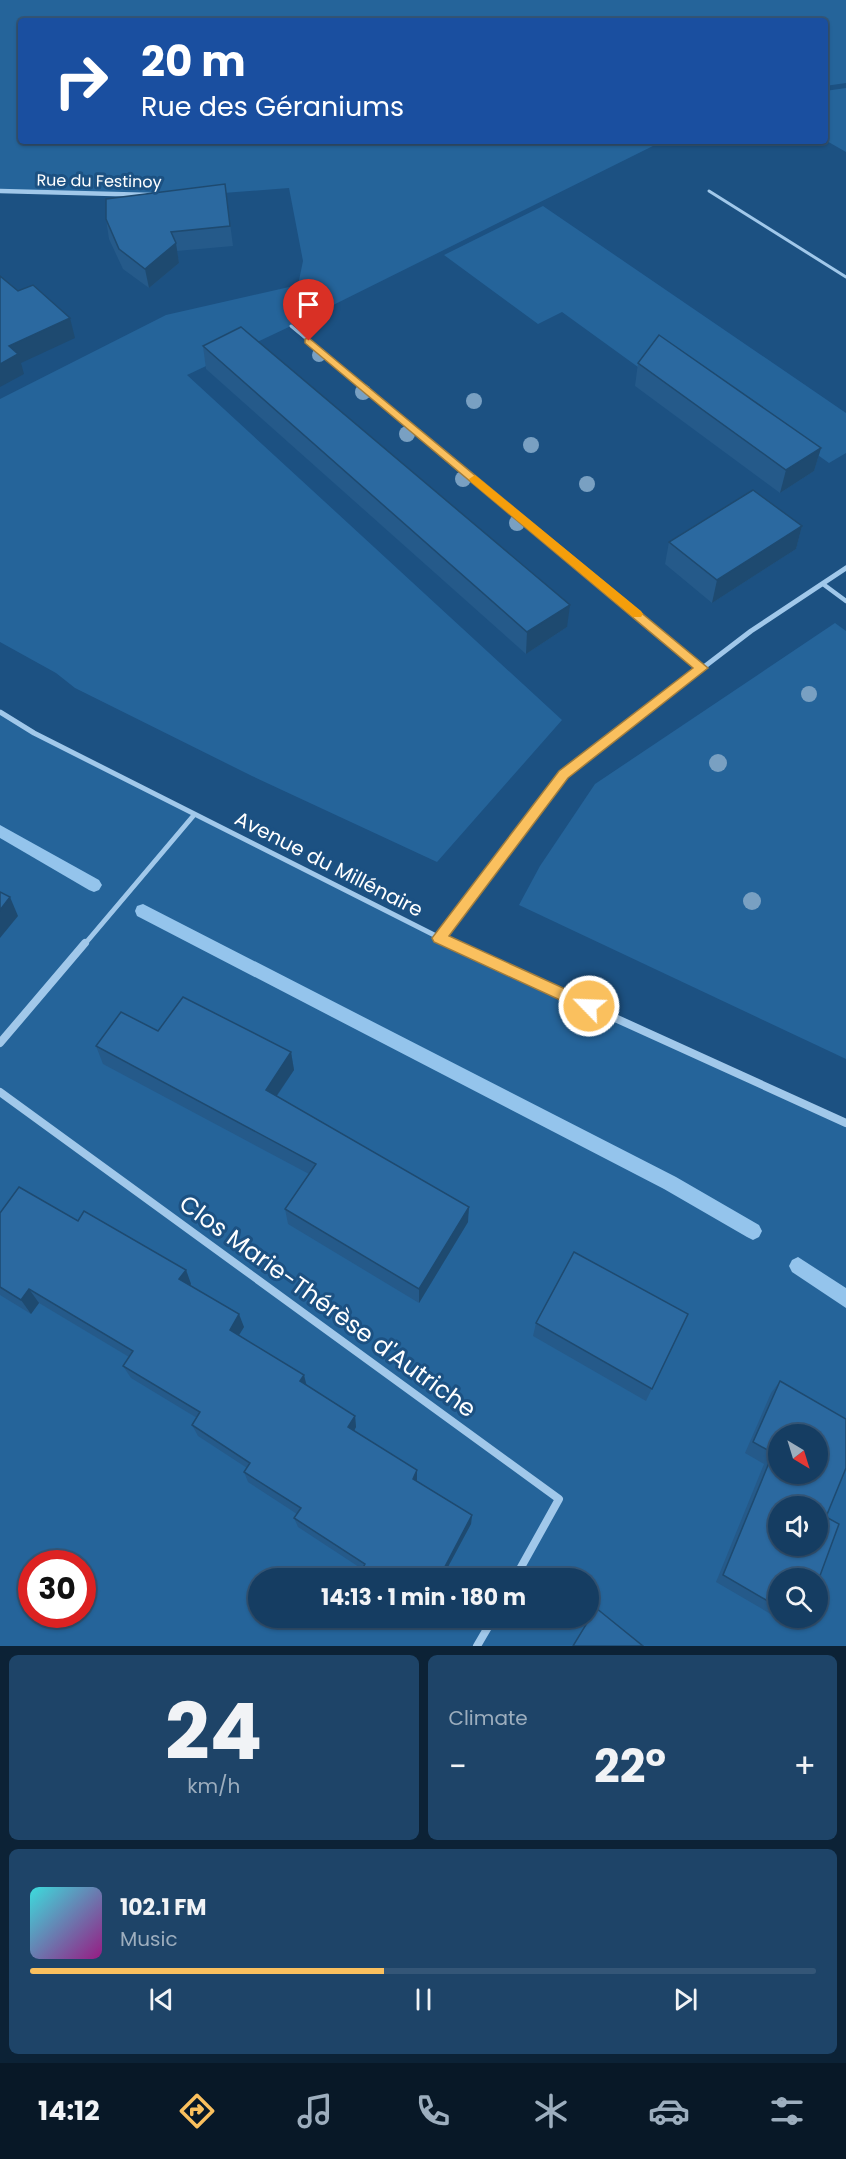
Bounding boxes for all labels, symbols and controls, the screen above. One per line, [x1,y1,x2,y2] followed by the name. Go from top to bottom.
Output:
[141,32,246,91] text: 20 m
[42,42,120,120] icon: right
[141,88,404,125] text: Rue des Géraniums
[36,168,162,194] street label: Rue du Festinoy
[283,279,334,341] pin
[292,288,325,321] icon: arrive
[230,804,428,924] street label: Avenue du Millénaire
[557,974,621,1038] position arrow
[173,1187,483,1425] street label: Clos Marie-Thérèse d'Autriche
[768,1424,828,1484] north arrow
[768,1424,828,1628] map controls
[768,1496,828,1556] button: sound
[18,1550,96,1628] speed limit sign: 30
[768,1568,828,1628] button: search
[321,1582,526,1613] text: 14:13 · 1 min · 180 m
[165,1677,262,1786] text: 24
[449,1704,528,1732] text: Climate
[594,1735,666,1798] text: 22°
[449,1743,467,1790] text: −
[793,1743,816,1790] text: +
[187,1772,240,1800] text: km/h
[120,1892,207,1923] text: 102.1 FM
[120,1925,178,1953] text: Music
[145,1983,178,2016] icon: previous
[407,1983,440,2016] icon: pause
[669,1983,702,2016] icon: next
[176,2090,218,2132] icon: directions
[294,2090,336,2132] icon: music
[412,2090,454,2132] icon: phone
[530,2090,572,2132] icon: climate
[648,2090,690,2132] icon: car
[766,2090,808,2132] icon: filters
[38,2092,100,2129] text: 14:12

